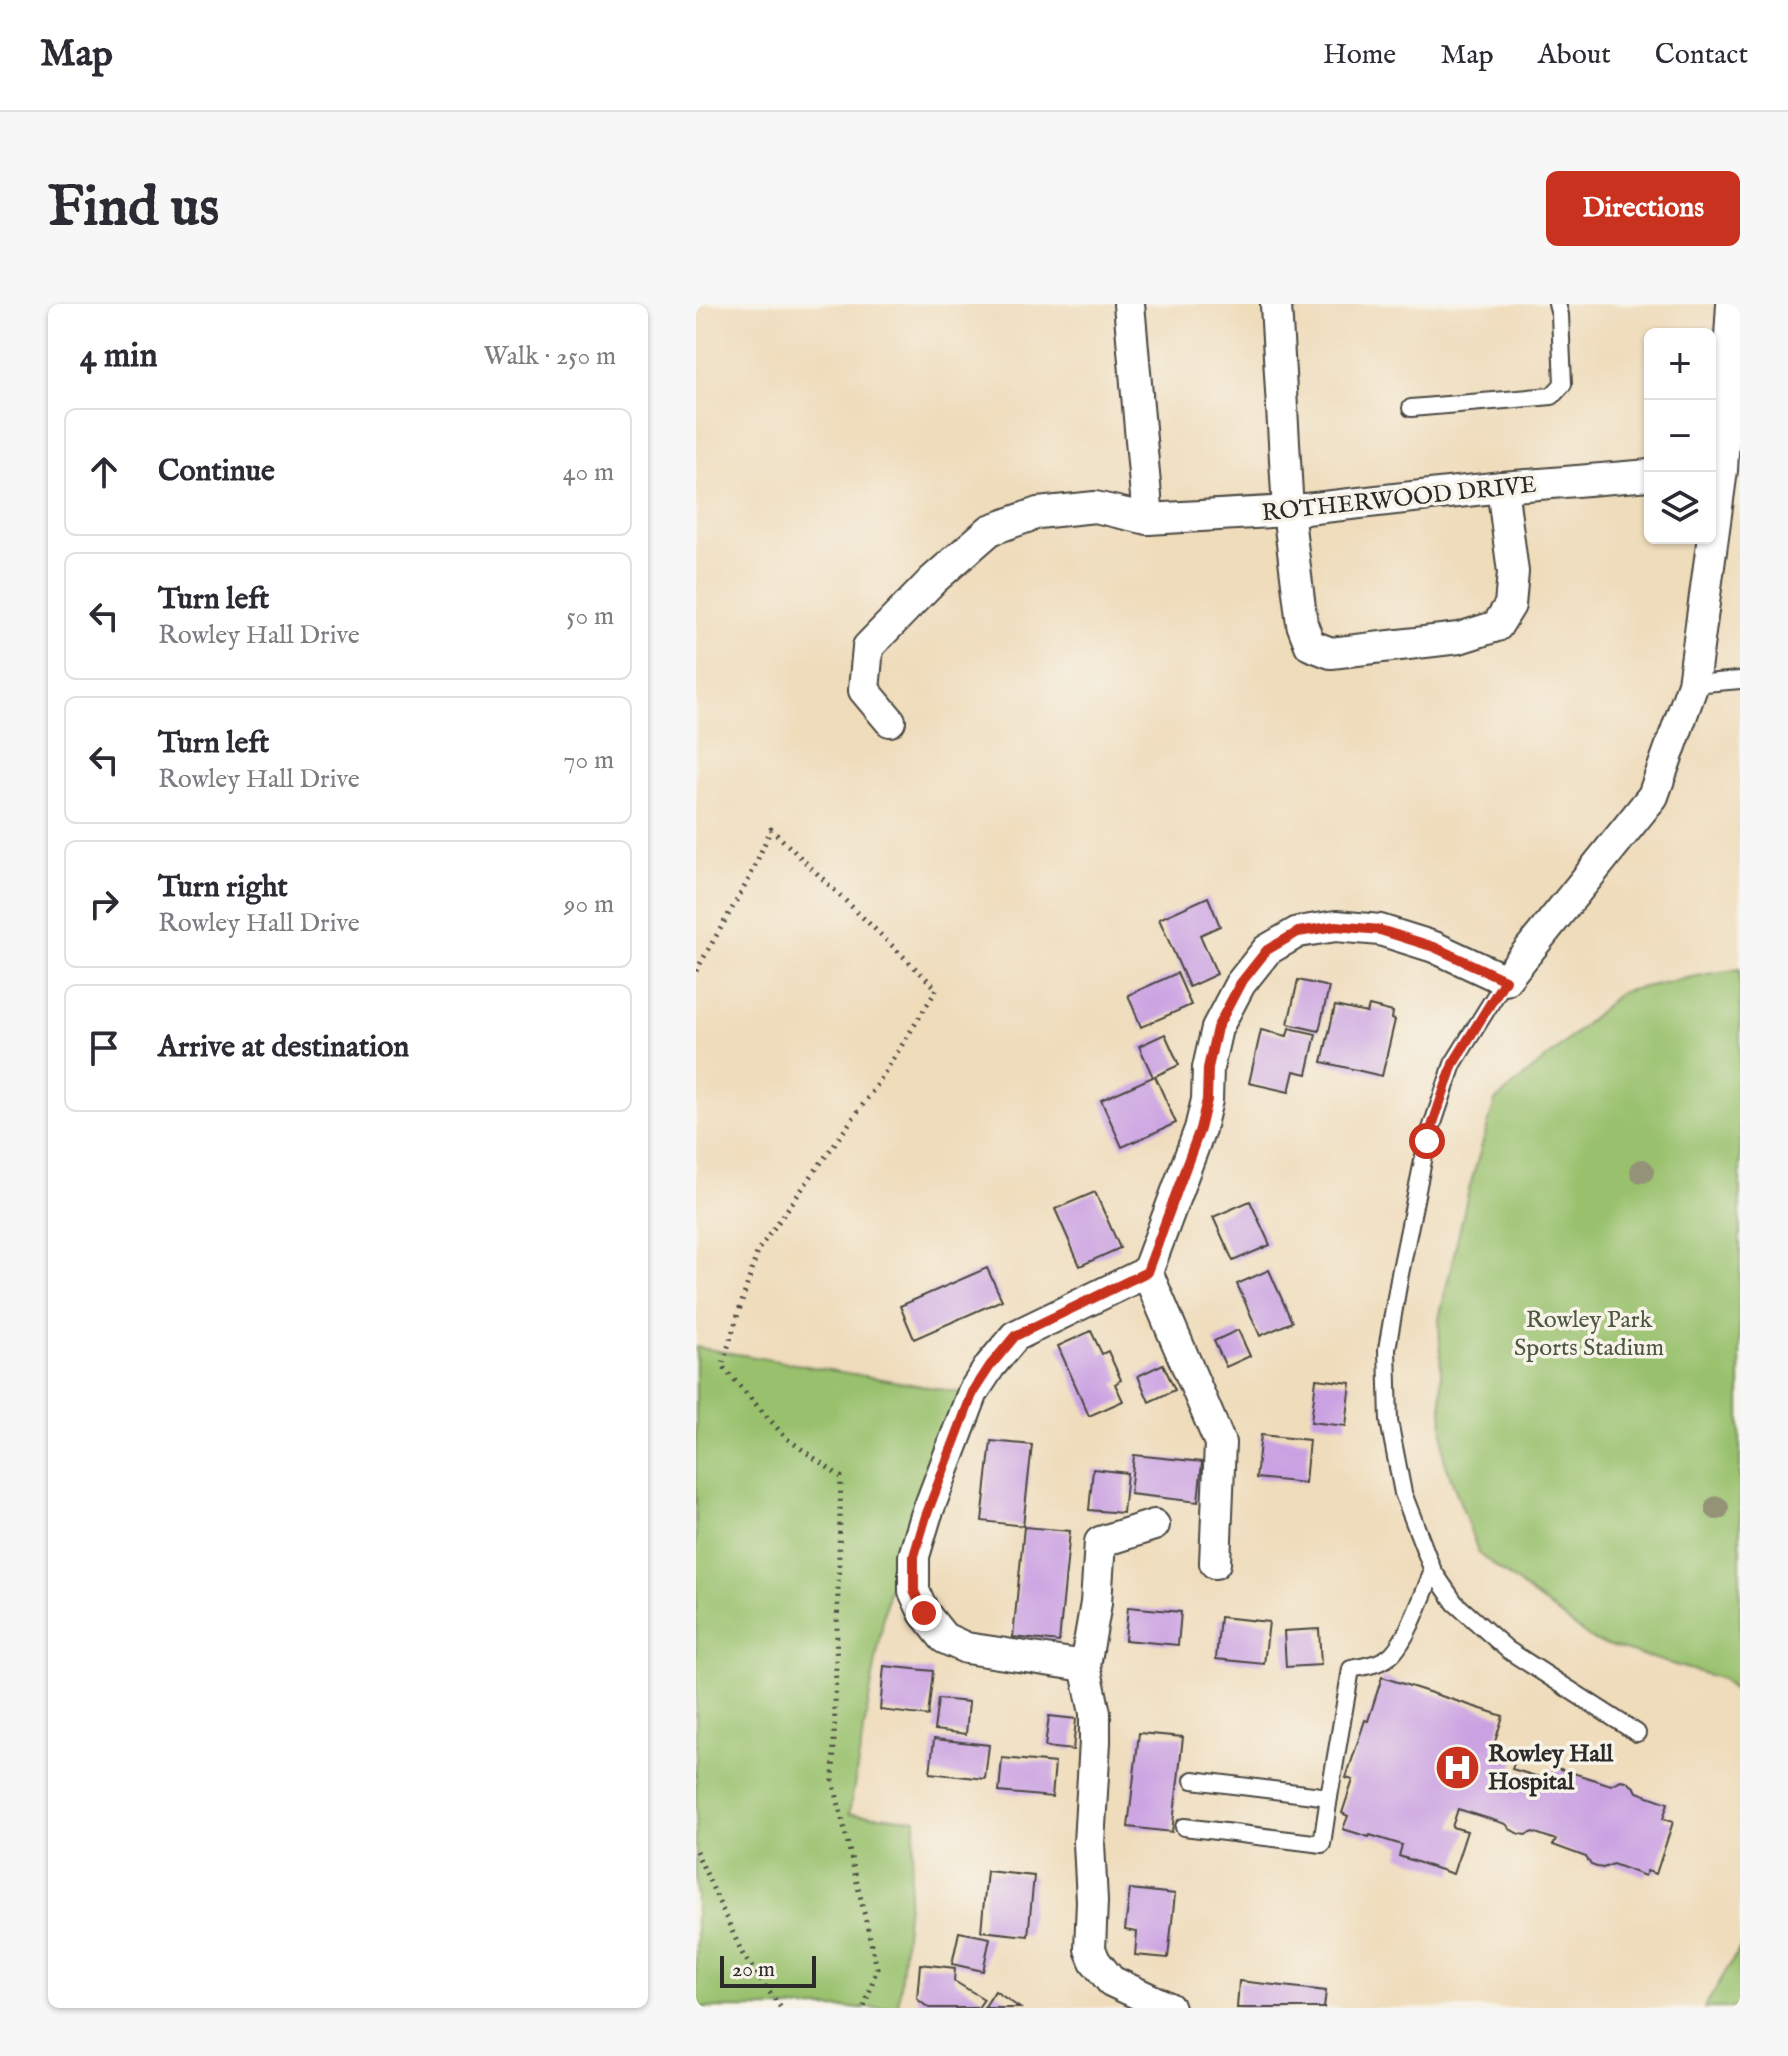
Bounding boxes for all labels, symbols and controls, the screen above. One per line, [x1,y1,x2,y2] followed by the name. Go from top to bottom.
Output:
[40,31,113,79] text: Map
[1323,38,1396,73] text: Home
[1440,38,1494,73] text: Map
[1538,38,1611,73] text: About
[1655,38,1748,73] text: Contact
[1546,171,1740,246] button: Directions
[48,173,219,244] text: Find us
[1644,328,1716,544] map controls
[1644,328,1716,400] button: +
[80,335,158,378] text: 4 min
[483,340,616,373] text: Walk · 250 m
[1644,400,1716,472] button: −
[82,450,126,494] icon: ahead
[158,453,275,491] text: Continue
[563,456,614,489] text: 40 m
[1260,470,1538,529] street label: ROTHERWOOD DRIVE
[1644,472,1716,544] button: layers
[158,581,269,619] text: Turn left
[82,594,126,638] icon: left
[566,600,614,633] text: 50 m
[158,619,360,652] text: Rowley Hall Drive
[158,725,269,763] text: Turn left
[82,738,126,782] icon: left
[563,744,614,777] text: 70 m
[158,763,360,796] text: Rowley Hall Drive
[158,869,288,907] text: Turn right
[82,882,126,926] icon: right
[564,888,614,921] text: 90 m
[158,907,360,940] text: Rowley Hall Drive
[82,1026,126,1070] icon: arrive
[158,1029,409,1067] text: Arrive at destination
[1409,1123,1445,1159] route start
[1514,1305,1664,1364] park label: Rowley Park Sports Stadium
[906,1595,942,1631] route end
[1488,1739,1614,1798] place label: Rowley Hall Hospital
[1433,1743,1481,1791] hospital icon: Rowley Hall Hospital
[720,1952,816,1988] scale bar
[732,1956,775,1984] text: 20 m

